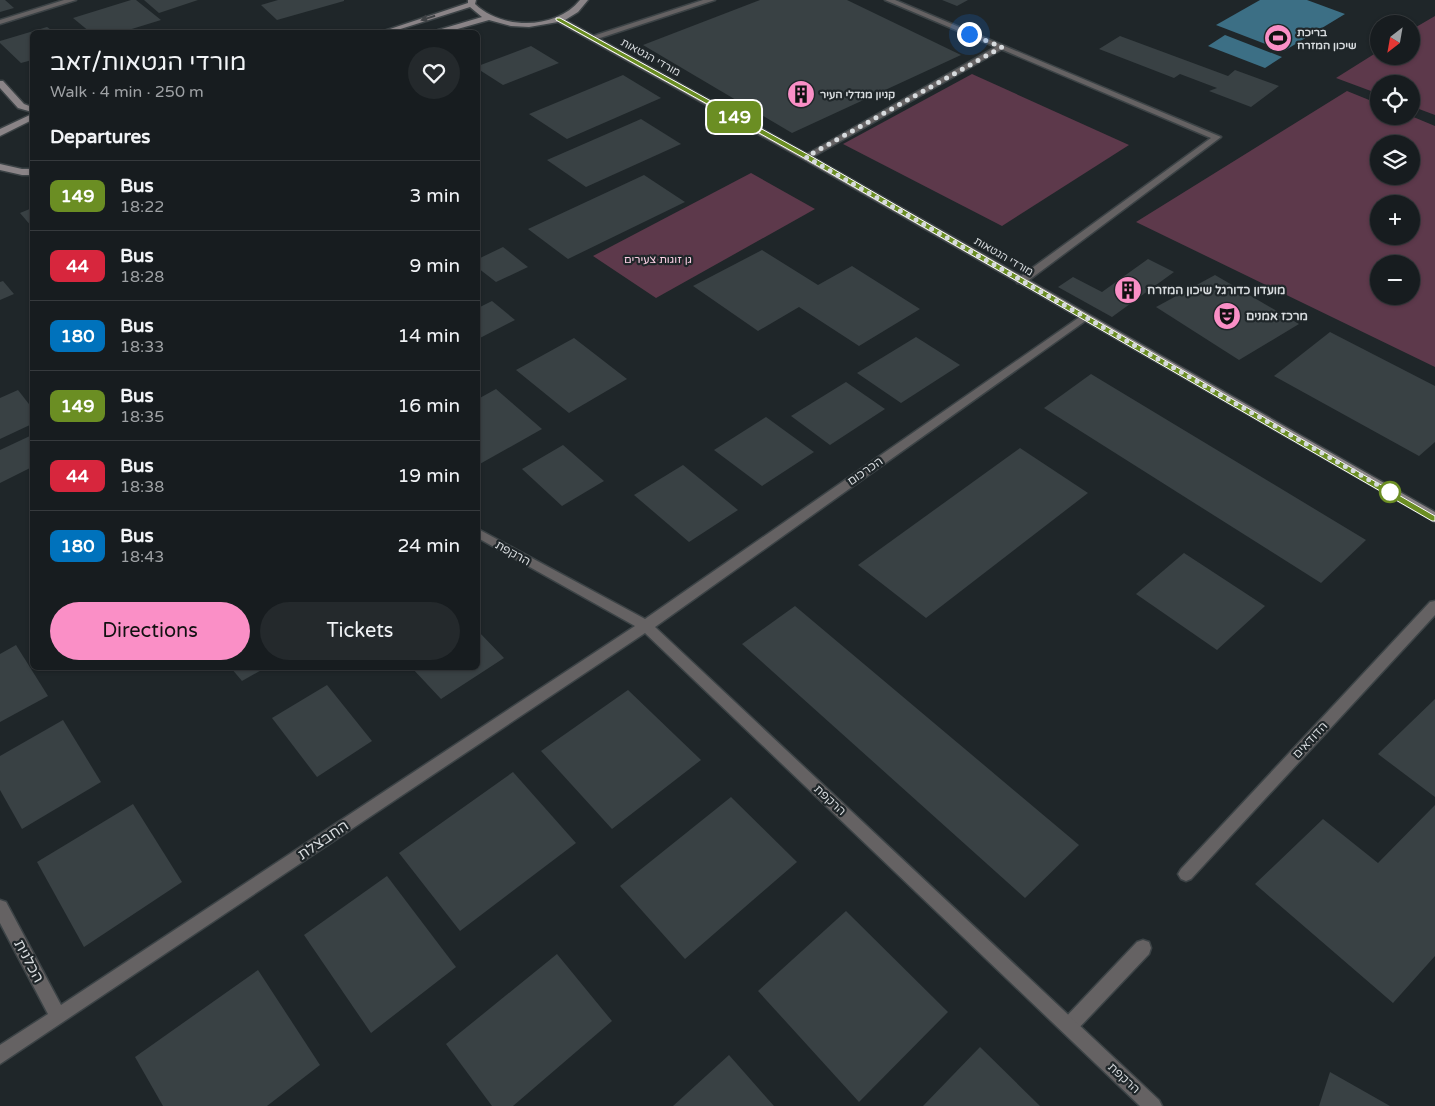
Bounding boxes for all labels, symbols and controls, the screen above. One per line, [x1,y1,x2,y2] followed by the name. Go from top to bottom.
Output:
[420,15,435,23] one-way arrow
[1370,15,1420,65] north arrow
[1370,15,1420,305] map controls
[957,22,982,47] your location
[1263,23,1293,53] sports icon: בריכת שיכון המזרח
[1297,26,1357,52] place label: בריכת שיכון המזרח
[619,36,683,79] street label: מורדי הגטאות
[408,47,460,99] button: heart
[50,48,246,77] text: מורדי הגטאות/זאב
[1370,75,1420,125] button: locate
[786,79,816,109] building icon: קניון מגדלי העיר
[50,82,204,102] text: Walk · 4 min · 250 m
[820,88,895,101] place label: קניון מגדלי העיר
[705,101,763,133] line badge: 149
[717,106,751,128] text: 149
[50,126,150,148] text: Departures
[1370,135,1420,185] button: layers
[120,175,154,197] text: Bus
[61,185,94,207] text: 149
[409,185,460,207] text: 3 min
[1370,195,1420,245] button: +
[120,197,164,217] text: 18:22
[972,234,1036,279] street label: מורדי הגטאות
[120,245,154,267] text: Bus
[624,253,692,266] park label: גן זוגות צעירים
[66,255,89,277] text: 44
[409,255,460,277] text: 9 min
[1370,255,1420,305] button: −
[120,267,164,287] text: 18:28
[1113,275,1143,305] building icon: מועדון כדורגל שיכון המזרח
[1147,283,1285,297] place label: מועדון כדורגל שיכון המזרח
[1212,301,1242,331] theatre icon: מרכז אמנים
[1246,309,1308,323] place label: מרכז אמנים
[120,315,154,337] text: Bus
[61,325,94,347] text: 180
[397,325,460,347] text: 14 min
[120,337,164,357] text: 18:33
[120,385,154,407] text: Bus
[61,395,94,417] text: 149
[397,395,460,417] text: 16 min
[120,407,164,427] text: 18:35
[845,454,885,488] street label: הכרכום
[120,455,154,477] text: Bus
[66,465,89,487] text: 44
[397,465,460,487] text: 19 min
[120,477,164,497] text: 18:38
[1379,481,1401,503] unlabelled marker
[120,525,154,547] text: Bus
[61,535,94,557] text: 180
[397,535,460,557] text: 24 min
[493,538,533,568] street label: הרקפת
[120,547,164,567] text: 18:43
[50,602,250,660] button: Directions
[260,602,460,660] button: Tickets
[1290,719,1330,761] street label: הדודאים
[811,782,849,818] street label: הרקפת
[294,816,352,864] street label: החבצלת
[10,936,48,986] street label: הכלנית
[1105,1060,1143,1096] street label: הרקפת

